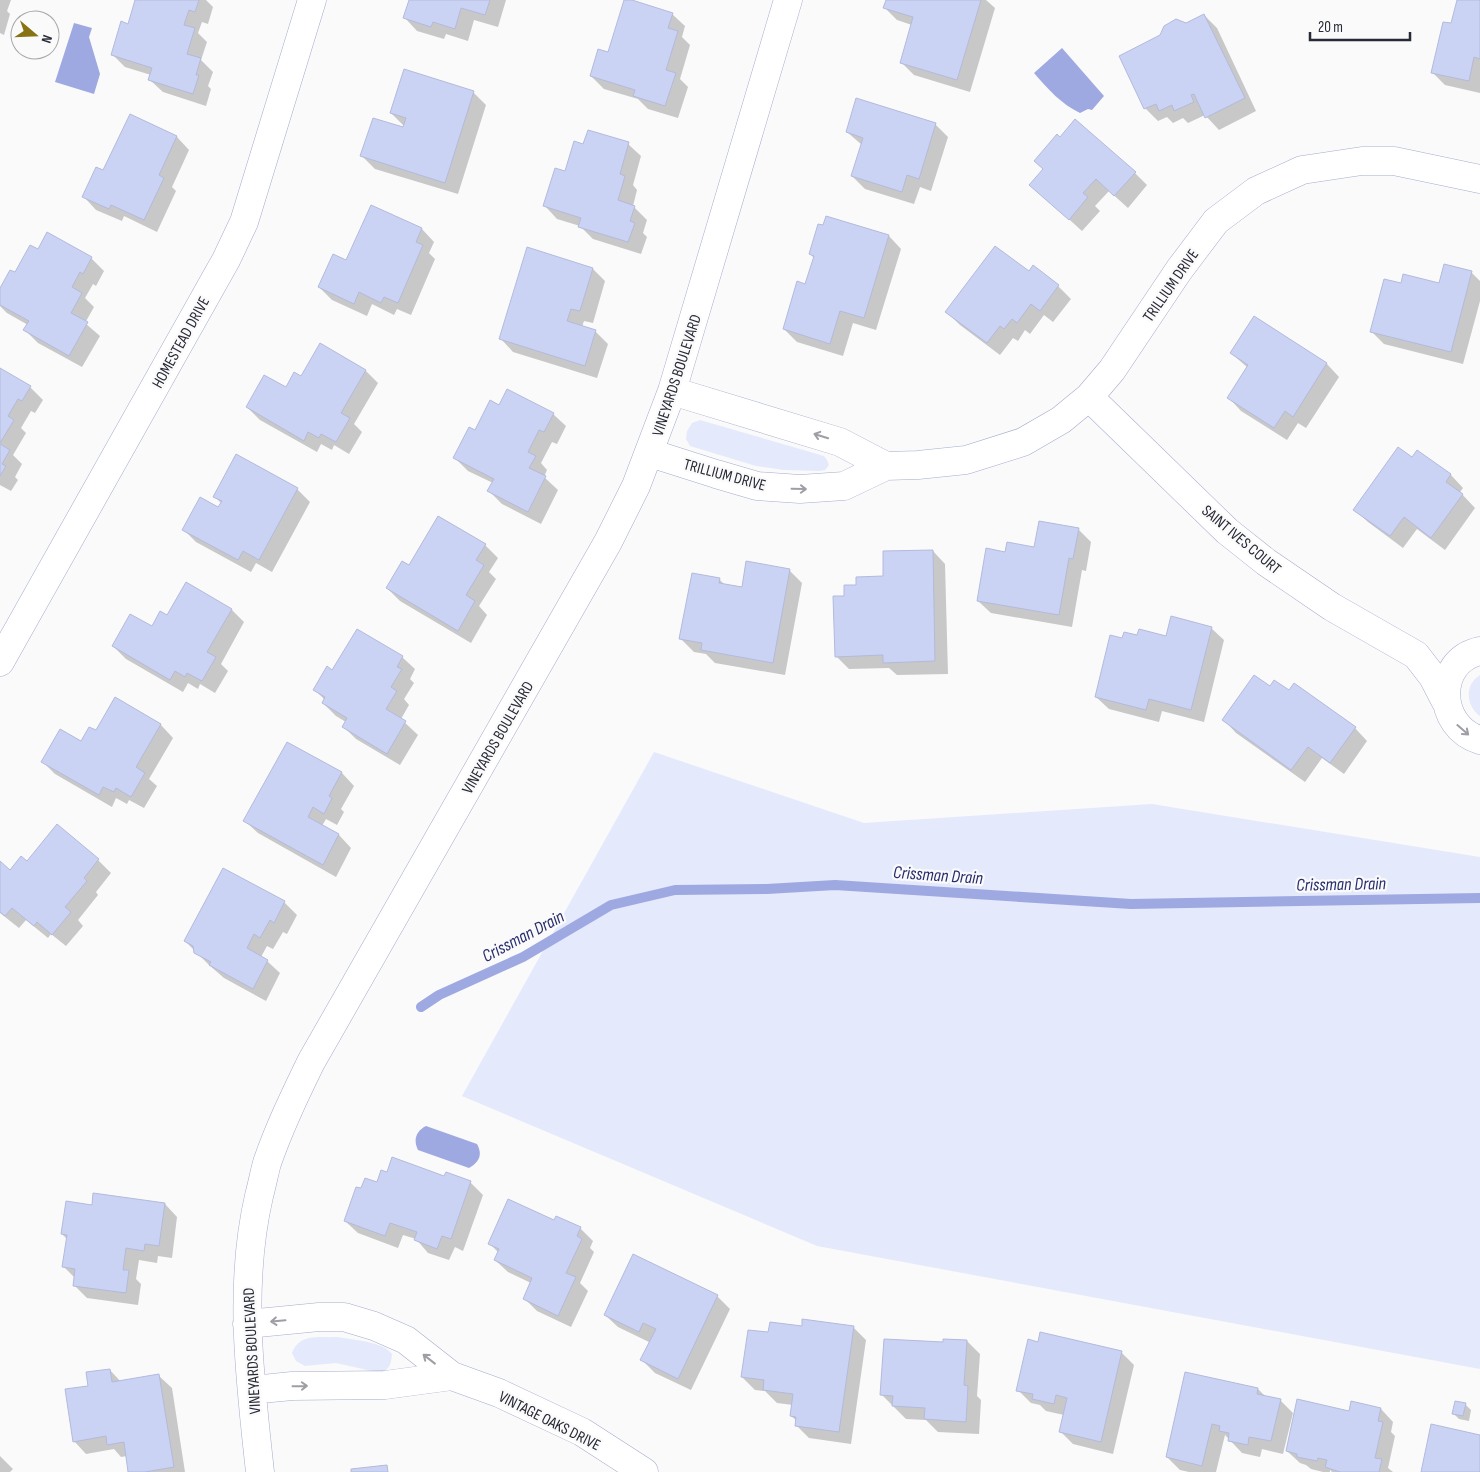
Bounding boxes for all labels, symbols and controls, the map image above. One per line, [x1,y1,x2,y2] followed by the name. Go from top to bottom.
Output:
[10,10,60,60] north arrow
[1310,10,1410,42] scale bar
[1318,18,1343,37] text: 20 m
[38,33,56,45] text: N
[1139,246,1203,326] street label: TRILLIUM DRIVE
[148,294,214,392] street label: HOMESTEAD DRIVE
[649,312,706,439] street label: VINEYARDS BOULEVARD
[814,431,830,441] one-way arrow
[681,455,768,496] street label: TRILLIUM DRIVE
[790,484,806,493] one-way arrow
[1198,501,1285,579] street label: SAINT IVES COURT
[458,678,538,797] street label: VINEYARDS BOULEVARD
[1457,725,1470,736] one-way arrow
[892,862,984,889] water label: Crissman Drain
[1296,873,1387,896] water label: Crissman Drain
[479,906,568,967] water label: Crissman Drain
[240,1287,265,1415] street label: VINEYARDS BOULEVARD
[270,1317,286,1326] one-way arrow
[423,1353,436,1364] one-way arrow
[292,1382,308,1391] one-way arrow
[495,1387,603,1455] street label: VINTAGE OAKS DRIVE

